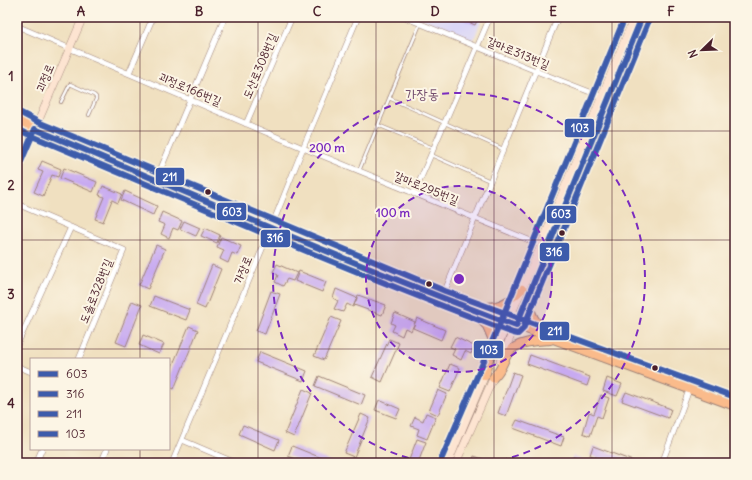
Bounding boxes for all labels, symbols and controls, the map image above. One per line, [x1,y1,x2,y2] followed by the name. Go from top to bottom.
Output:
[77,3,86,20] text: A
[195,3,204,20] text: B
[313,3,322,20] text: C
[430,3,440,20] text: D
[549,3,557,20] text: E
[667,3,675,20] text: F
[239,30,280,101] street label: 도산로308번길
[682,30,722,70] north arrow
[485,33,552,72] street label: 갈마로313번길
[685,48,701,60] text: N
[32,62,57,94] street label: 괴정로
[8,68,14,85] text: 1
[156,69,224,109] street label: 괴정로166번길
[405,85,439,103] district label: 가장동
[564,118,595,138] line badge: 103
[571,121,589,135] text: 103
[309,140,345,155] text: 200 m
[155,167,185,186] line badge: 211
[392,168,461,207] street label: 갈마로295번길
[163,170,177,184] text: 211
[7,177,15,194] text: 2
[203,187,213,197] unlabelled marker
[216,202,247,221] line badge: 603
[222,205,242,219] text: 603
[376,205,410,220] text: 100 m
[546,205,577,224] line badge: 603
[551,207,571,221] text: 603
[557,228,567,238] unlabelled marker
[260,229,291,248] line badge: 316
[267,231,283,245] text: 316
[539,242,570,262] line badge: 316
[546,245,562,259] text: 316
[230,254,255,286] street label: 가장로
[76,256,115,325] street label: 도솔로328번길
[452,272,466,286] centre of rings
[424,279,434,289] unlabelled marker
[7,286,15,303] text: 3
[539,321,570,341] line badge: 211
[548,324,562,338] text: 211
[473,340,504,359] line badge: 103
[480,343,498,357] text: 103
[30,358,170,450] legend
[650,363,660,373] unlabelled marker
[66,366,88,381] text: 603
[66,386,84,401] text: 316
[7,395,15,412] text: 4
[66,406,82,421] text: 211
[66,426,86,441] text: 103

